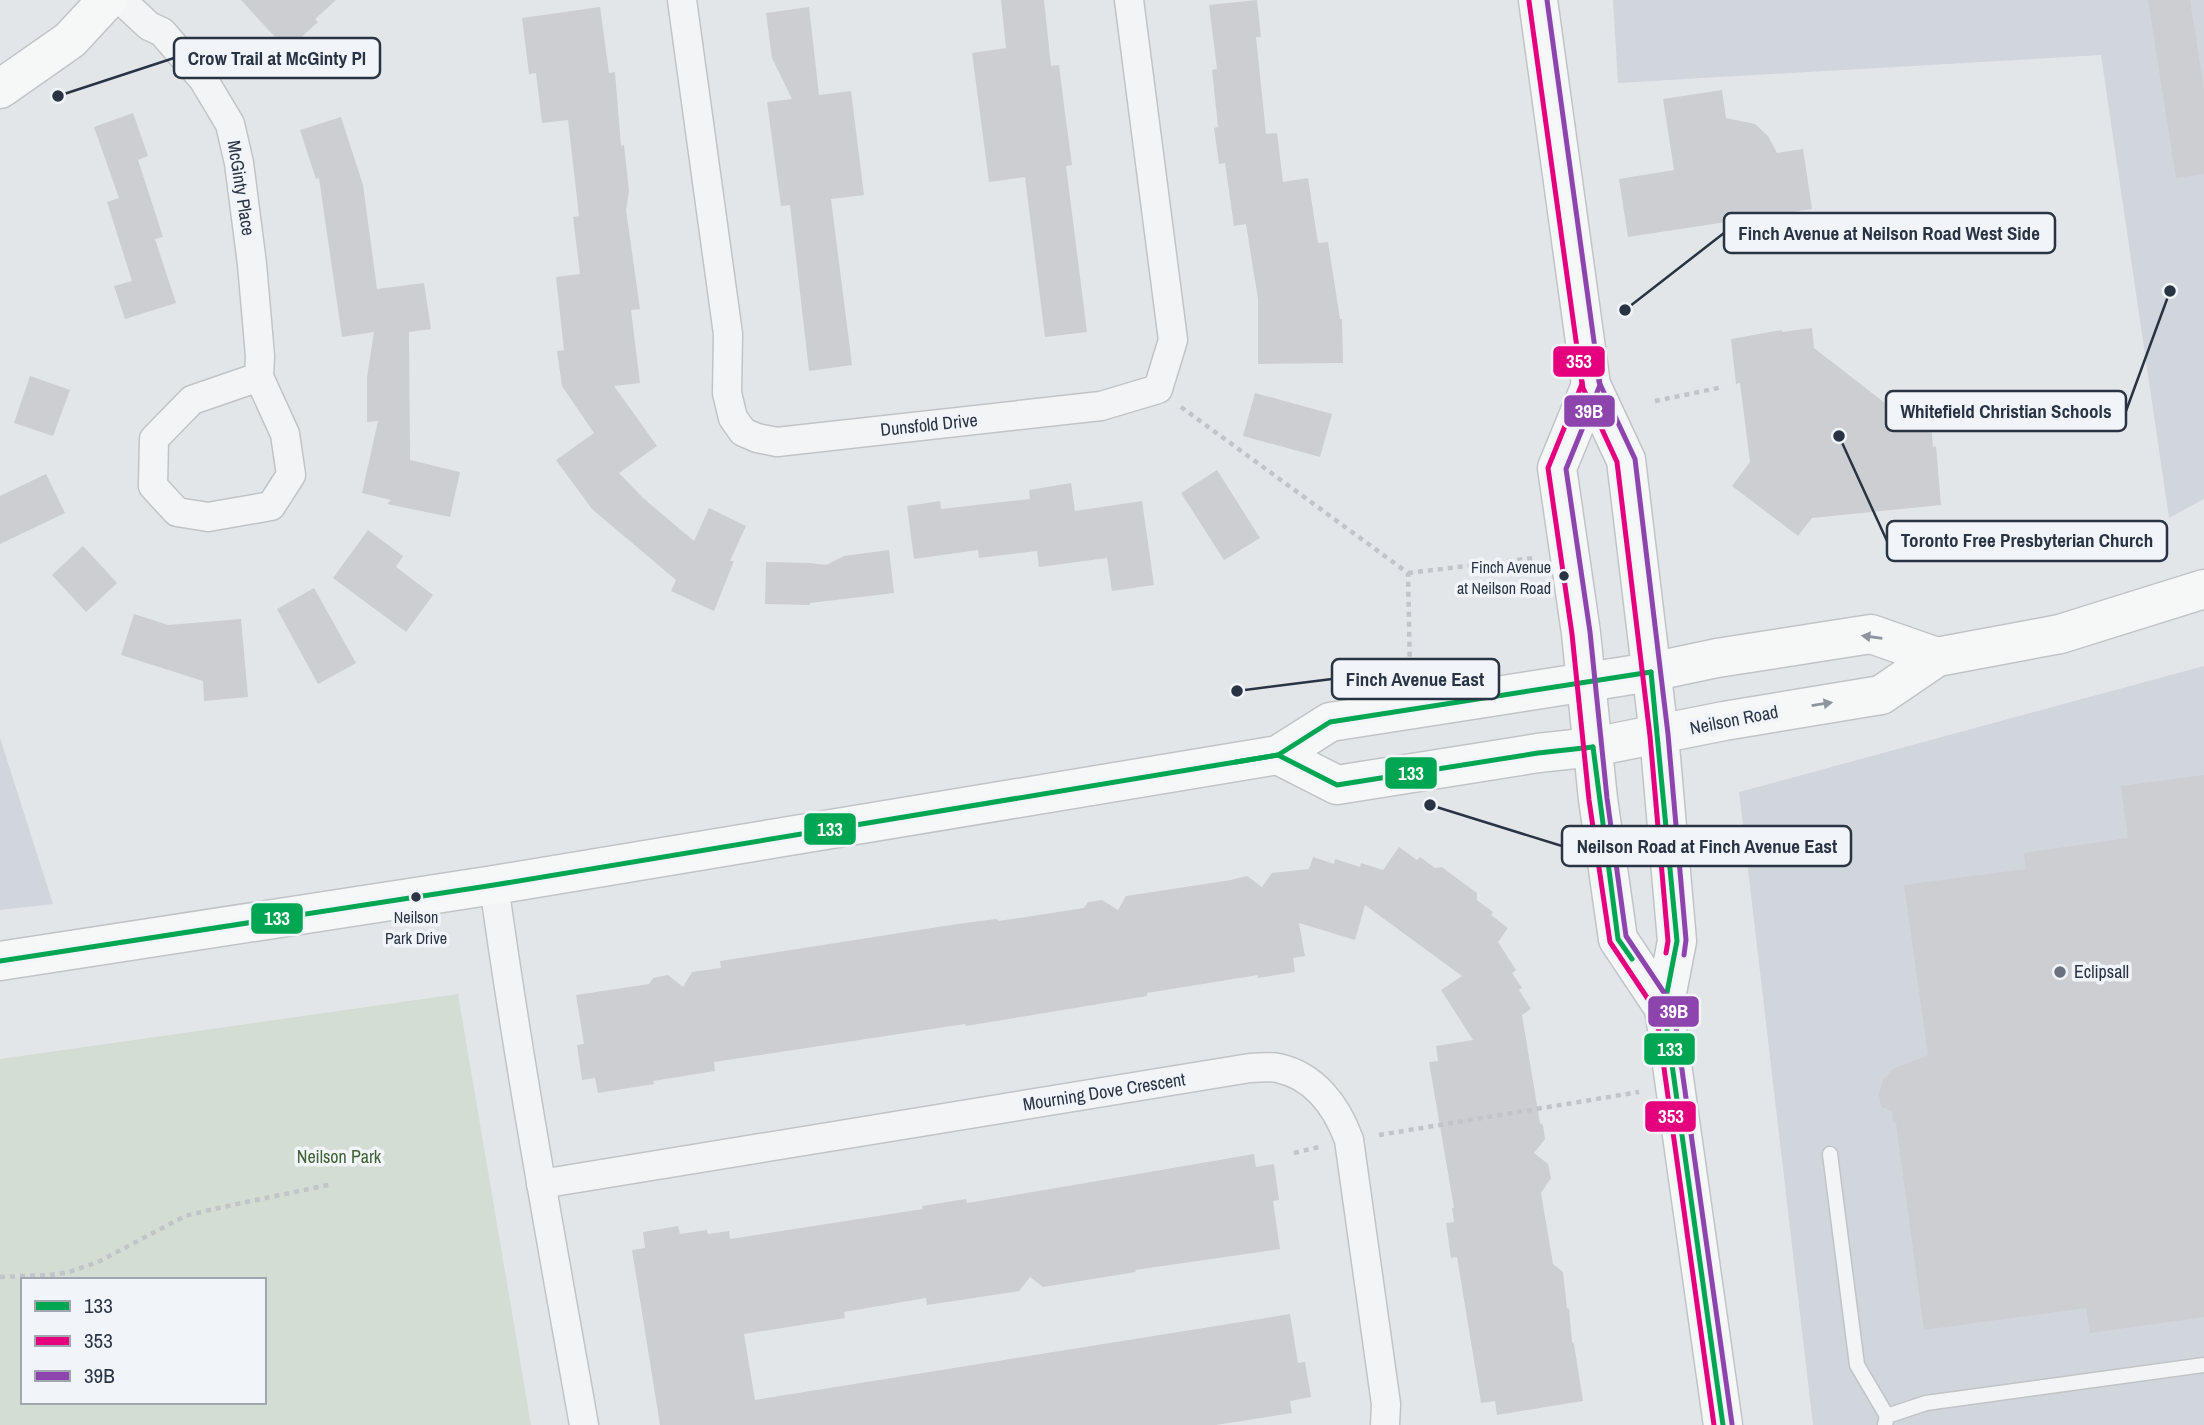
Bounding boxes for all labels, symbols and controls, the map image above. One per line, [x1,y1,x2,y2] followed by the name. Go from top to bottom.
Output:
[174,38,380,78] callout: Crow Trail at McGinty Pl
[188,45,366,71] text: Crow Trail at McGinty Pl
[222,139,261,237] street label: McGinty Place
[1724,213,2055,253] callout: Finch Avenue at Neilson Road West Side
[1738,220,2040,246] text: Finch Avenue at Neilson Road West Side
[1552,345,1606,378] line badge: 353
[1566,348,1592,374] text: 353
[1886,391,2126,431] callout: Whitefield Christian Schools
[1563,394,1616,428] line badge: 39B
[1575,398,1603,424] text: 39B
[1900,398,2112,424] text: Whitefield Christian Schools
[879,407,979,442] street label: Dunsfold Drive
[1887,521,2167,561] callout: Toronto Free Presbyterian Church
[1901,527,2153,553] text: Toronto Free Presbyterian Church
[1457,556,1551,599] place label: Finch Avenue at Neilson Road
[1557,569,1571,583] marker: Finch Avenue at Neilson Road
[1861,631,1883,642] one-way arrow
[1332,659,1499,699] callout: Finch Avenue East
[1346,666,1484,692] text: Finch Avenue East
[1811,698,1833,709] one-way arrow
[1688,699,1780,740] street label: Neilson Road
[1384,756,1438,790] line badge: 133
[1398,760,1424,786] text: 133
[803,812,857,846] line badge: 133
[817,816,843,842] text: 133
[1562,826,1851,866] callout: Neilson Road at Finch Avenue East
[1577,833,1837,859] text: Neilson Road at Finch Avenue East
[409,890,423,904] marker: Neilson Park Drive
[250,902,304,935] line badge: 133
[264,905,290,931] text: 133
[385,906,447,949] place label: Neilson Park Drive
[2074,959,2129,984] place label: Eclipsall
[2052,964,2068,980] marker: Eclipsall
[1647,995,1700,1028] line badge: 39B
[1660,998,1688,1024] text: 39B
[1643,1032,1696,1066] line badge: 133
[1657,1036,1683,1062] text: 133
[1021,1066,1187,1117] street label: Mourning Dove Crescent
[1644,1100,1697,1133] line badge: 353
[1658,1103,1684,1129] text: 353
[297,1144,382,1169] park label: Neilson Park
[21,1278,266,1404] legend
[84,1291,113,1320] text: 133
[84,1326,113,1355] text: 353
[84,1361,115,1390] text: 39B

